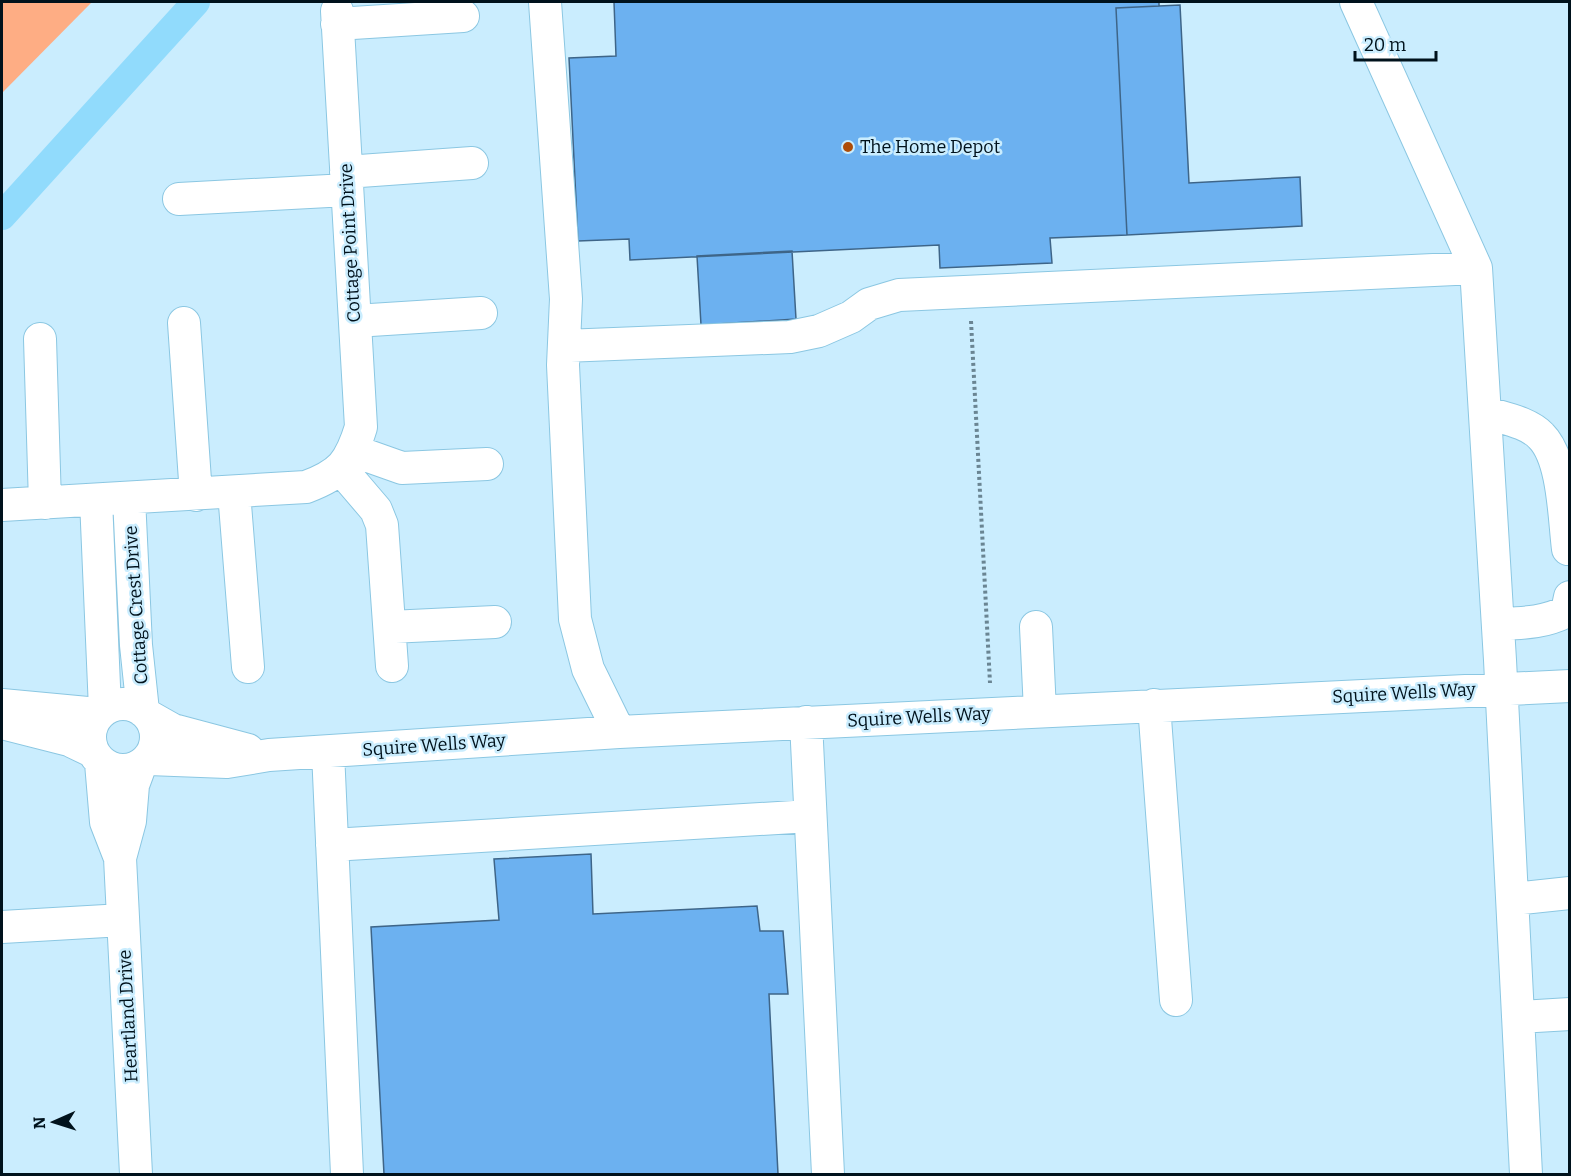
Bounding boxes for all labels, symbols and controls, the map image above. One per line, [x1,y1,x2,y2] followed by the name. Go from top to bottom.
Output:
[1355,24,1436,62] scale bar
[1364,34,1406,56] text: 20 m
[860,136,1001,158] place label: The Home Depot
[841,140,855,154] marker: The Home Depot
[335,163,365,323] street label: Cottage Point Drive
[119,525,153,685] street label: Cottage Crest Drive
[1332,678,1477,708] street label: Squire Wells Way
[847,702,992,732] street label: Squire Wells Way
[362,729,507,761] street label: Squire Wells Way
[114,949,142,1083] street label: Heartland Drive
[24,1092,84,1152] north arrow
[30,1116,49,1129] text: N

